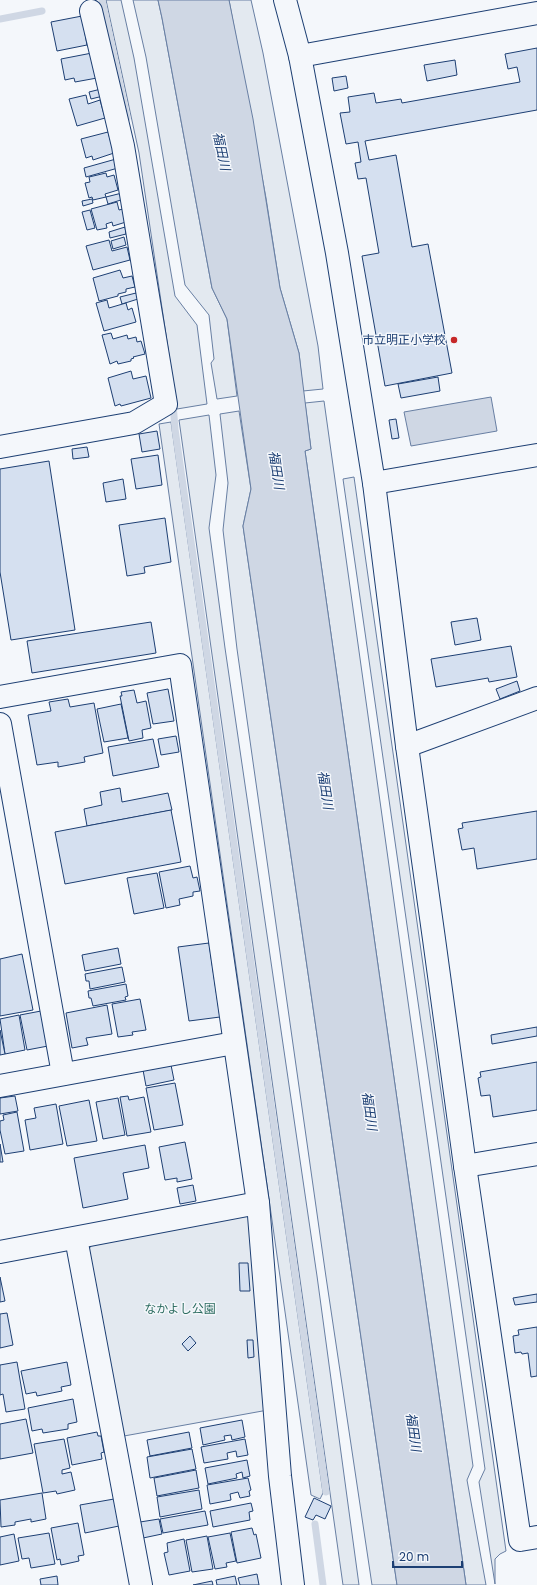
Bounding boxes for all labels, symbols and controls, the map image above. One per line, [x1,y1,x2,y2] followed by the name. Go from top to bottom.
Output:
[208,130,235,174] water label: 福田川
[362,331,446,348] place label: 市立明正小学校
[449,335,459,345] marker: 市立明正小学校
[264,449,289,493] water label: 福田川
[313,769,338,813] water label: 福田川
[357,1090,382,1134] water label: 福田川
[144,1300,216,1317] park label: なかよし公園
[401,1411,426,1455] water label: 福田川
[393,1543,462,1569] scale bar
[399,1548,429,1565] text: 20 m

